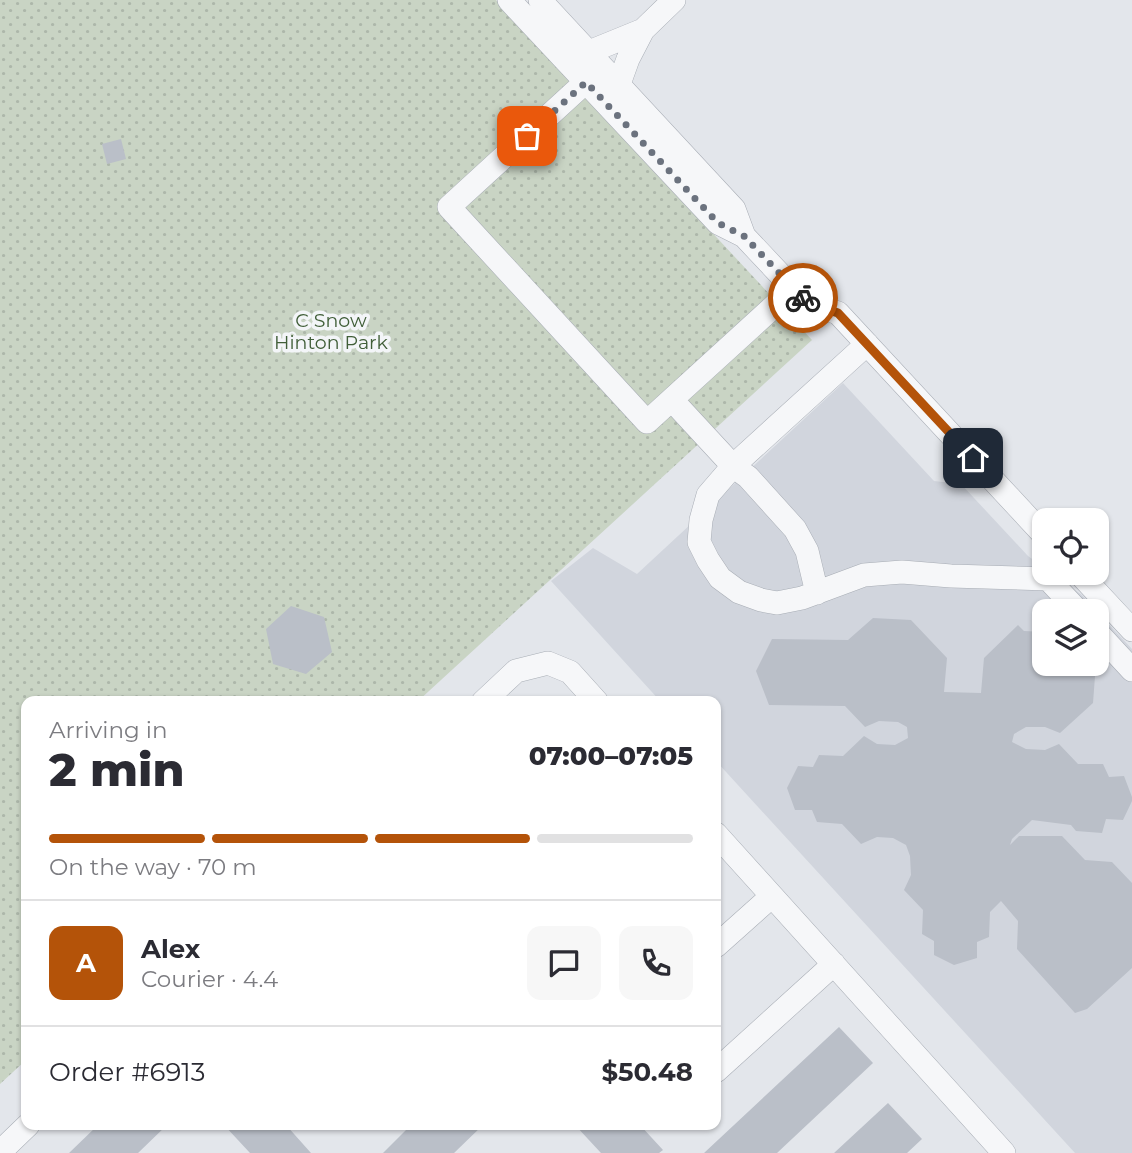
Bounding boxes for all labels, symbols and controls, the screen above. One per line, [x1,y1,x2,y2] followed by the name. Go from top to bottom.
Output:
[497,106,557,166] pin
[508,117,546,155] icon: bag
[768,263,838,333] courier
[784,279,822,317] icon: bike
[274,309,389,354] park label: C Snow Hinton Park
[943,428,1003,488] pin
[954,439,992,477] icon: home
[1032,508,1109,676] map controls
[1032,508,1109,585] button: locate
[1032,599,1109,676] button: layers
[49,716,168,744] text: Arriving in
[529,740,693,772] text: 07:00–07:05
[49,741,184,798] text: 2 min
[49,853,257,881] text: On the way · 70 m
[527,926,601,1000] button: chat
[619,926,693,1000] button: phone
[141,933,200,965] text: Alex
[76,947,96,979] text: A
[141,965,278,993] text: Courier · 4.4
[49,1056,205,1088] text: Order #6913
[601,1056,693,1088] text: $50.48

